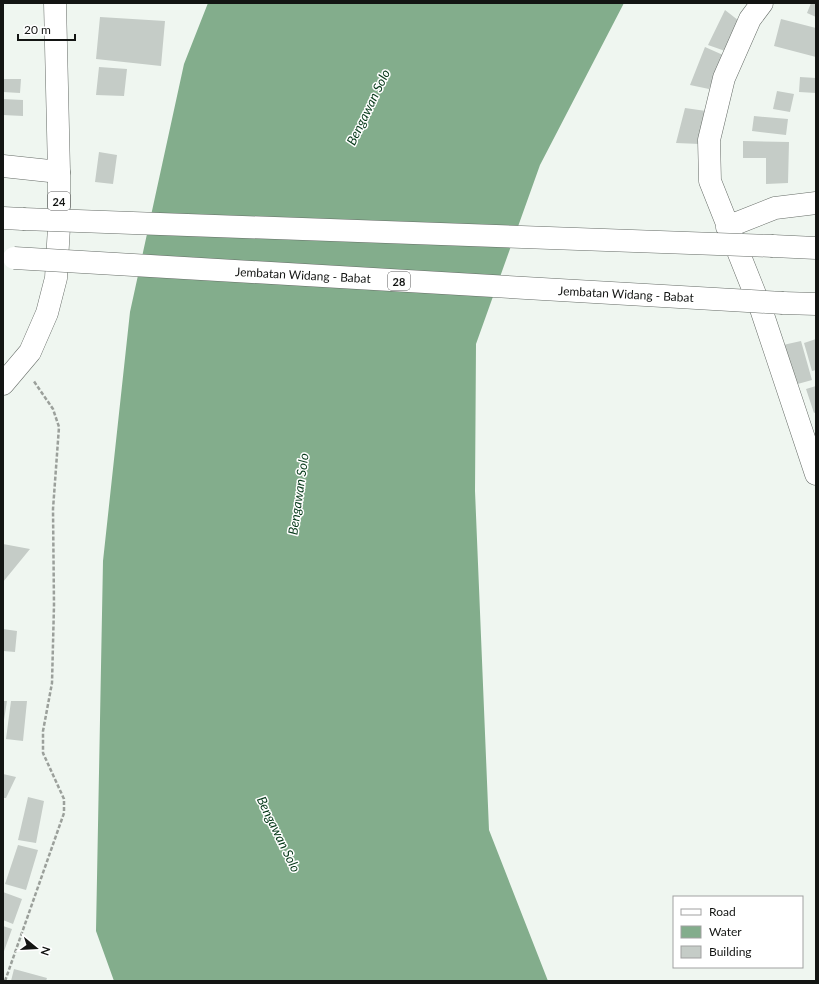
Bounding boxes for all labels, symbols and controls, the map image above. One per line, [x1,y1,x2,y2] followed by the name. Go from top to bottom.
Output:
[18,16,75,42] scale bar
[24,22,51,37] text: 20 m
[343,66,393,148] water label: Bengawan Solo
[48,192,70,210] road number: 24
[235,264,372,286] street label: Jembatan Widang - Babat
[388,272,410,290] road number: 28
[558,283,695,305] street label: Jembatan Widang - Babat
[284,452,312,536] water label: Bengawan Solo
[254,793,304,875] water label: Bengawan Solo
[673,896,803,968] legend
[709,904,736,919] text: Road
[709,924,742,939] text: Water
[16,928,56,968] north arrow
[709,944,752,959] text: Building
[38,945,53,957] text: N

